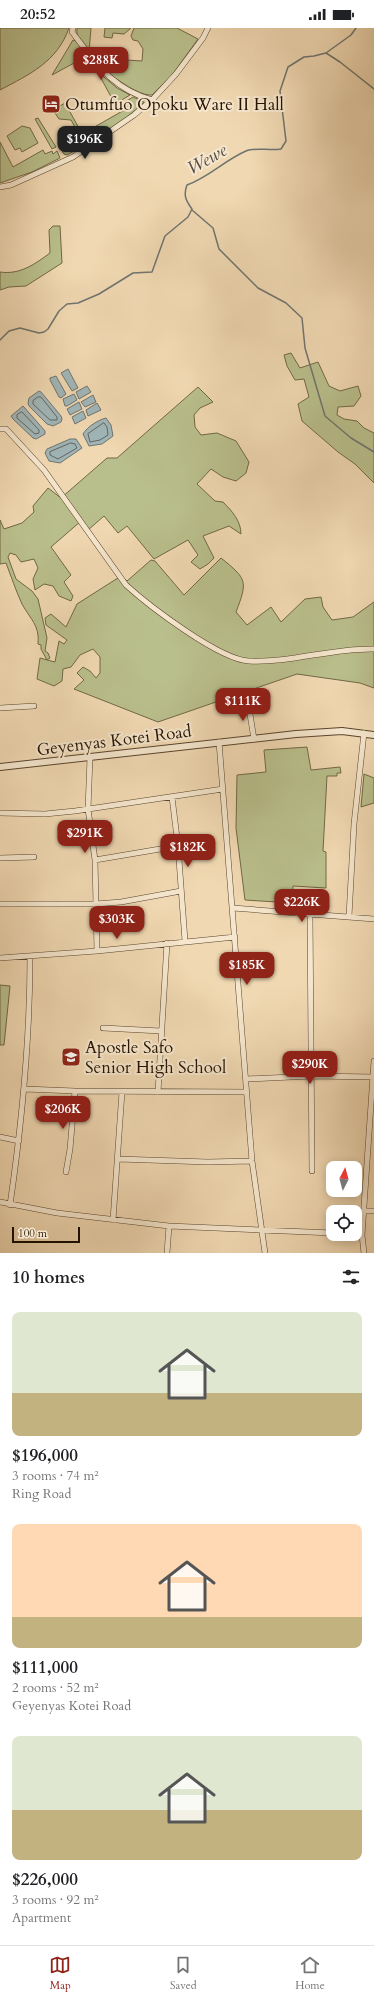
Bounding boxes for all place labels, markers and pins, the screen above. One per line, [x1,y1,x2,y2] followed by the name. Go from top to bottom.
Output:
[73,47,129,81] pin: $288K
[40,93,62,115] hotel icon: Otumfuo Opoku Ware II Hall
[65,93,285,116] place label: Otumfuo Opoku Ware II Hall
[57,126,113,160] pin: $196K
[215,688,271,722] pin: $111K
[57,820,113,854] pin: $291K
[160,834,216,868] pin: $182K
[274,889,330,923] pin: $226K
[89,906,145,940] pin: $303K
[219,952,275,986] pin: $185K
[85,1036,227,1079] place label: Apostle Safo Senior High School
[60,1046,82,1068] school or university icon: Apostle Safo Senior High School
[282,1051,338,1085] pin: $290K
[35,1096,91,1130] pin: $206K

